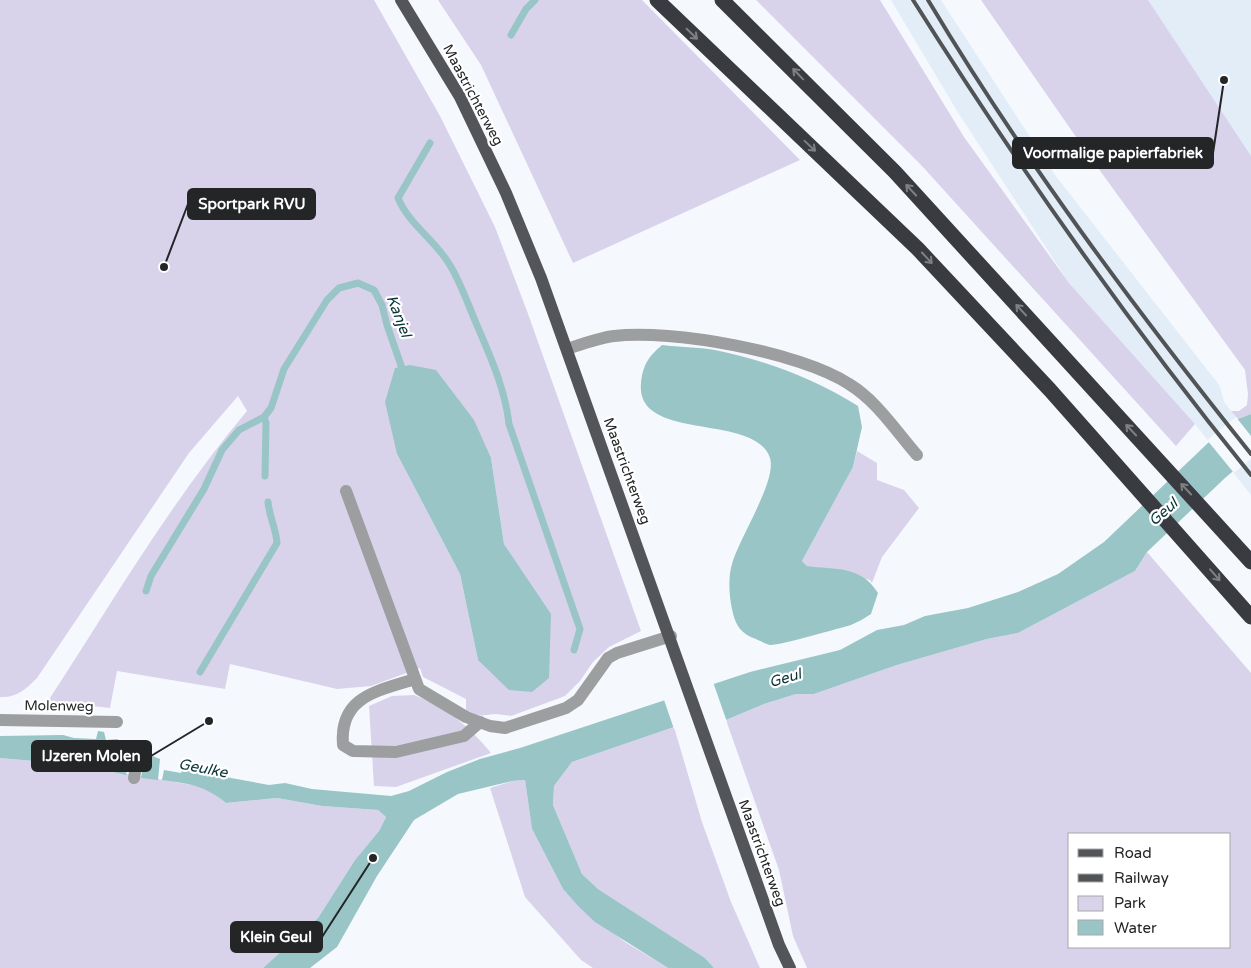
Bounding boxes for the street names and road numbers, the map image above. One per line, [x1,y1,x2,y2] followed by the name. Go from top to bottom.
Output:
[439,41,507,149] street label: Maastrichterweg
[600,415,654,527] street label: Maastrichterweg
[24,697,94,715] street label: Molenweg
[735,797,789,909] street label: Maastrichterweg

